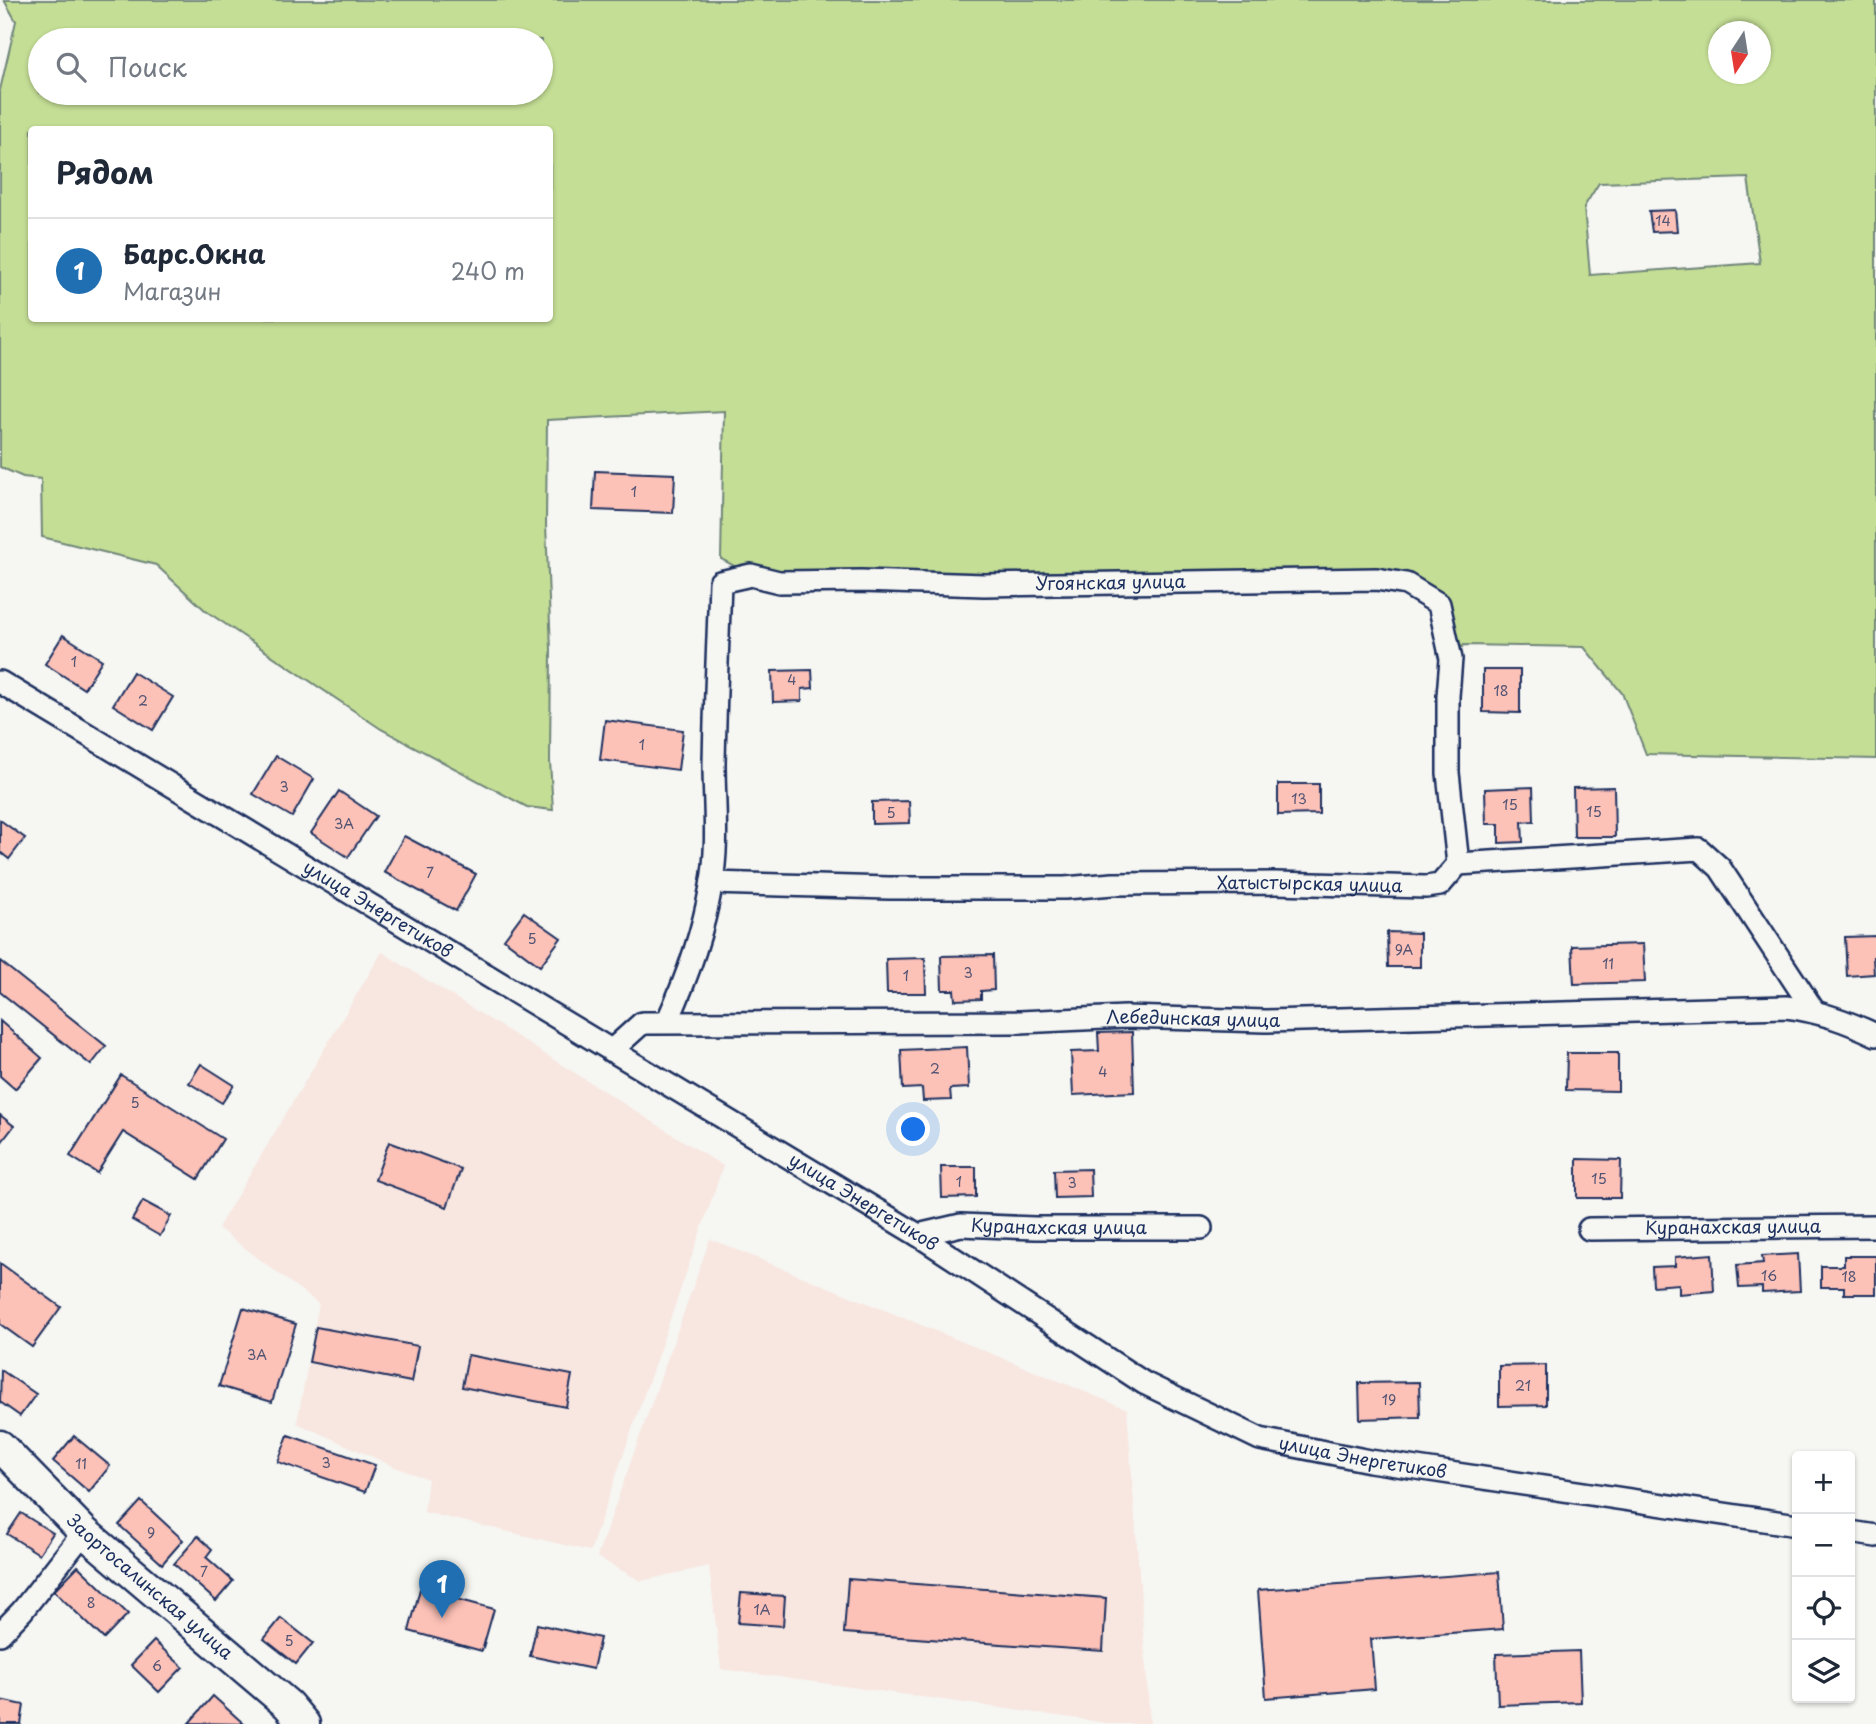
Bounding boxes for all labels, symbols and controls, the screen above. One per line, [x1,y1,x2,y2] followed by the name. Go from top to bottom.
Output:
[1708,21,1771,84] north arrow
[28,28,553,105] search box
[108,47,187,86] text: Поиск
[52,48,90,86] icon: search
[56,149,154,194] text: Рядом
[1655,210,1671,231] house number: 14
[123,234,265,273] text: Барс.Окна
[74,253,85,288] text: 1
[451,253,525,288] text: 240 m
[123,273,222,308] text: Магазин
[631,481,637,502] house number: 1
[1035,567,1187,596] street label: Угоянская улица
[71,651,77,672] house number: 1
[787,669,797,690] house number: 4
[1493,680,1509,701] house number: 18
[138,690,148,711] house number: 2
[639,734,645,755] house number: 1
[279,776,289,797] house number: 3
[1291,788,1307,809] house number: 13
[1502,794,1518,815] house number: 15
[1586,801,1602,822] house number: 15
[886,802,896,823] house number: 5
[334,813,354,834] house number: 3А
[299,853,458,964] street label: улица Энергетиков
[426,862,434,883] house number: 7
[1217,868,1404,898] street label: Хатыстырская улица
[527,928,537,949] house number: 5
[1395,939,1414,960] house number: 9А
[1602,953,1614,974] house number: 11
[963,962,973,983] house number: 3
[903,965,909,986] house number: 1
[1105,1002,1281,1033] street label: Лебединская улица
[930,1058,940,1079] house number: 2
[1098,1061,1108,1082] house number: 4
[130,1092,140,1113] house number: 5
[896,1112,930,1146] your location
[784,1145,944,1257] street label: улица Энергетиков
[1591,1168,1607,1189] house number: 15
[956,1171,962,1192] house number: 1
[1067,1172,1077,1193] house number: 3
[970,1210,1147,1240] street label: Куранахская улица
[1645,1212,1822,1240] street label: Куранахская улица
[1761,1265,1777,1286] house number: 16
[1841,1266,1857,1287] house number: 18
[247,1344,267,1365] house number: 3А
[1515,1375,1531,1396] house number: 21
[1382,1389,1396,1410] house number: 19
[1276,1428,1449,1484] street label: улица Энергетиков
[1792,1451,1855,1703] map controls
[1792,1451,1855,1514] button: +
[321,1452,331,1473] house number: 3
[75,1453,87,1474] house number: 11
[61,1507,240,1666] street label: Заортосалинская улица
[1792,1514,1855,1577] button: −
[147,1522,155,1543] house number: 9
[419,1560,465,1618] pin: 1
[200,1561,208,1582] house number: 7
[1792,1577,1855,1640] button: locate
[87,1592,95,1613] house number: 8
[753,1599,771,1620] house number: 1А
[284,1630,294,1651] house number: 5
[1792,1640,1855,1703] button: layers
[152,1655,162,1676] house number: 6

